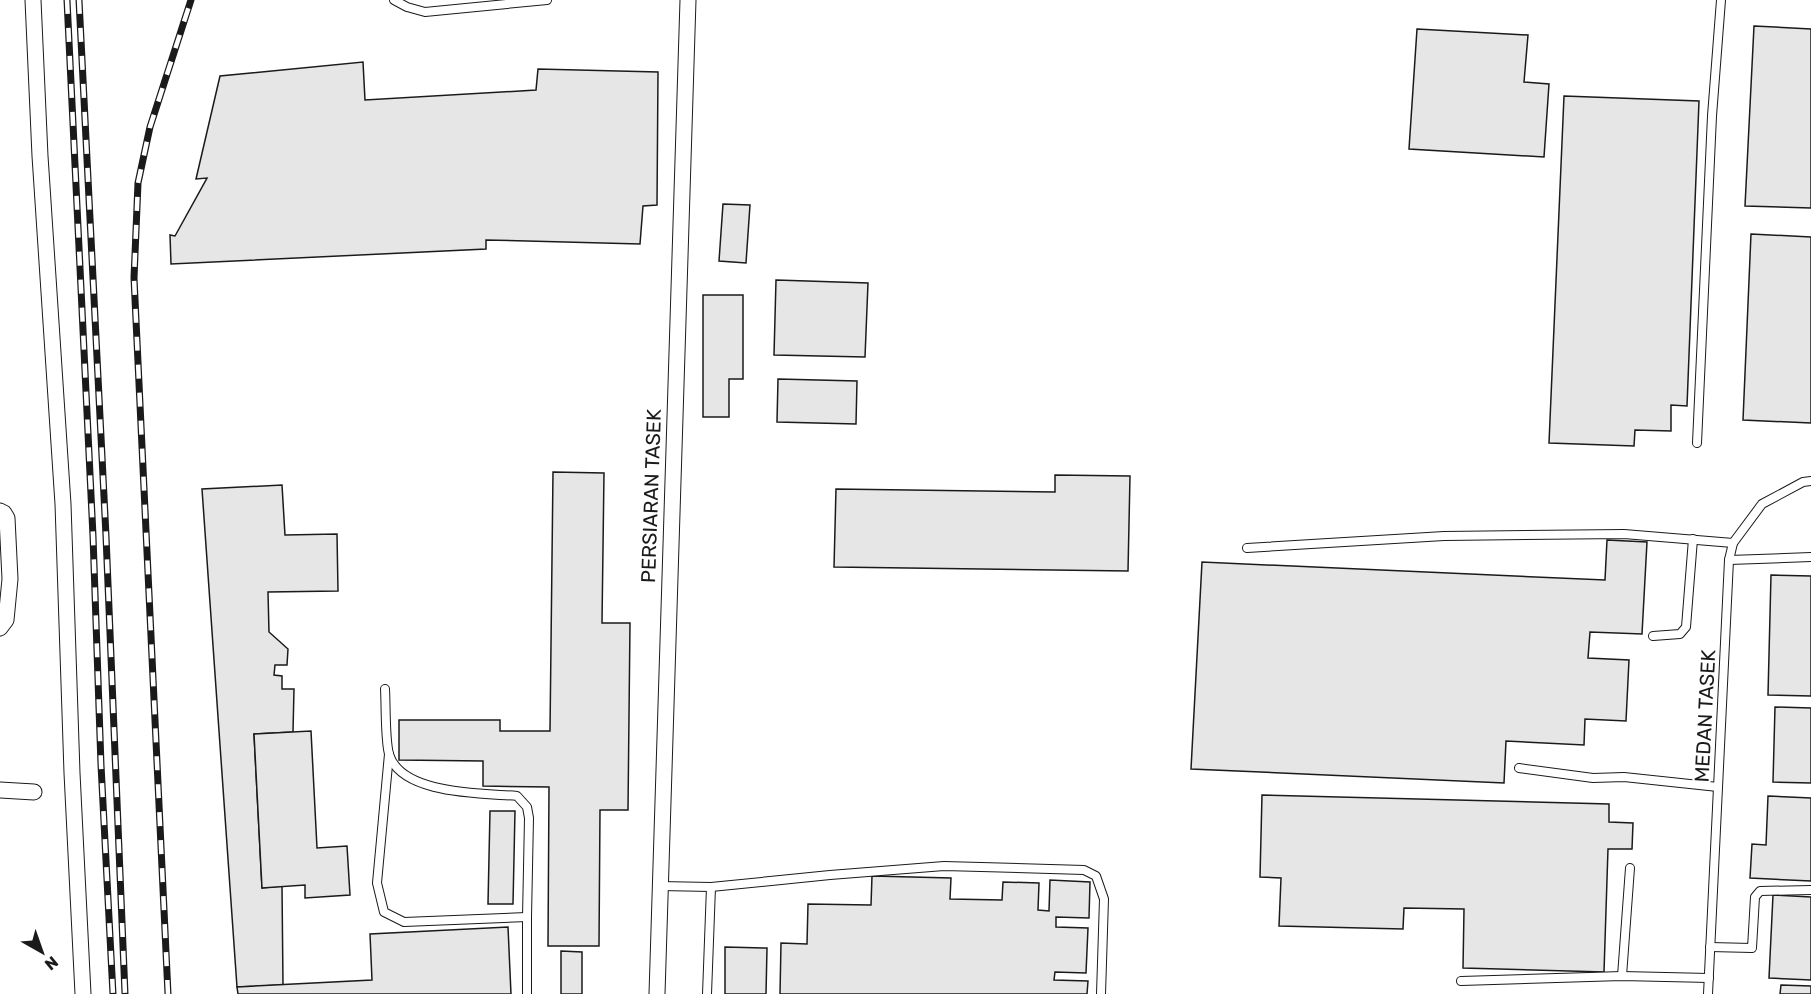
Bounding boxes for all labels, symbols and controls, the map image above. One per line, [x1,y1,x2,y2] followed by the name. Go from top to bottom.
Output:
[636,409,666,583] street label: PERSIARAN TASEK
[1690,649,1720,783] street label: MEDAN TASEK
[12,922,72,982] north arrow
[41,952,62,974] text: N

